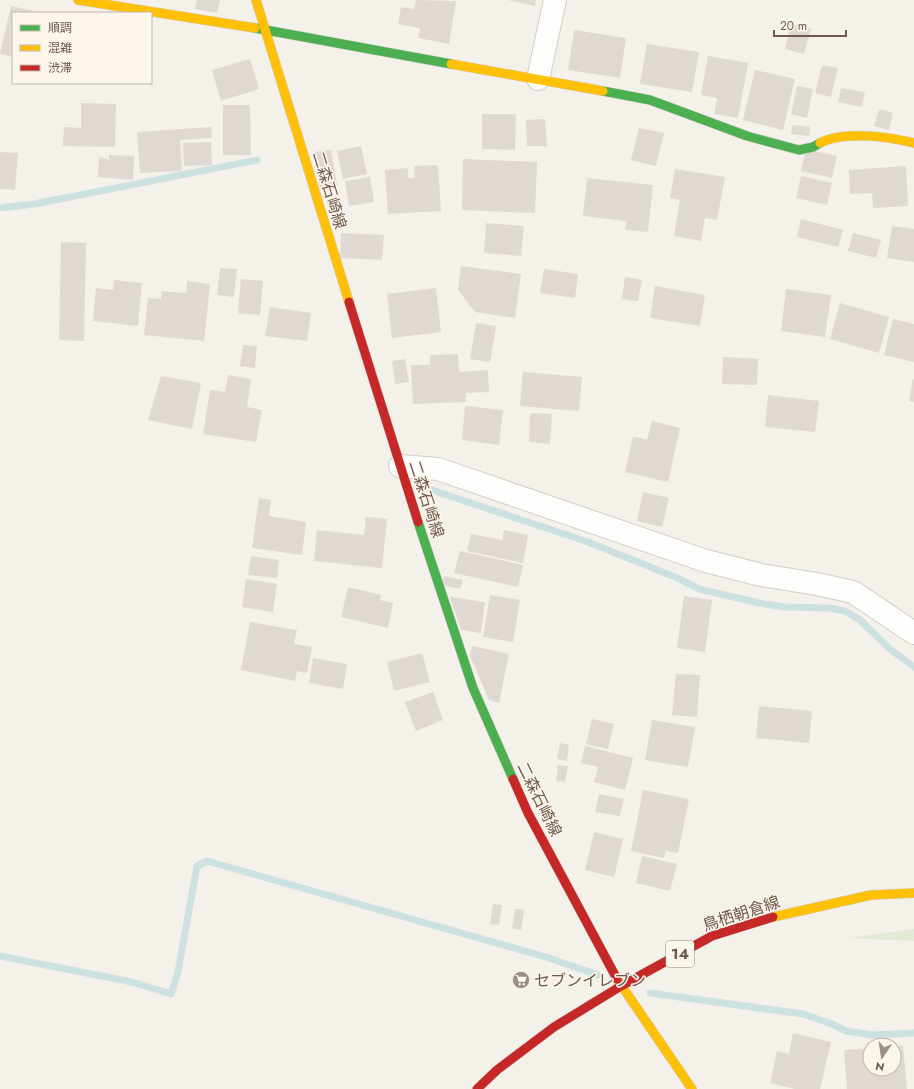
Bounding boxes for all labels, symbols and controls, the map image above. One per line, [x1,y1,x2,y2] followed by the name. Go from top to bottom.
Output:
[12,12,152,84] legend
[774,12,846,38] scale bar
[780,17,807,35] text: 20 m
[48,19,72,37] text: 順調
[48,39,72,57] text: 混雑
[48,59,72,77] text: 渋滞
[307,149,352,232] street label: 二森石崎線
[403,458,450,541] street label: 二森石崎線
[512,758,567,840] street label: 二森石崎線
[700,890,783,937] street label: 鳥栖朝倉線
[666,941,694,967] road number: 14
[534,969,646,992] place label: セブンイレブン
[511,970,531,990] supermarket icon: セブンイレブン
[862,1037,902,1077] north arrow
[874,1058,886,1076] text: N

